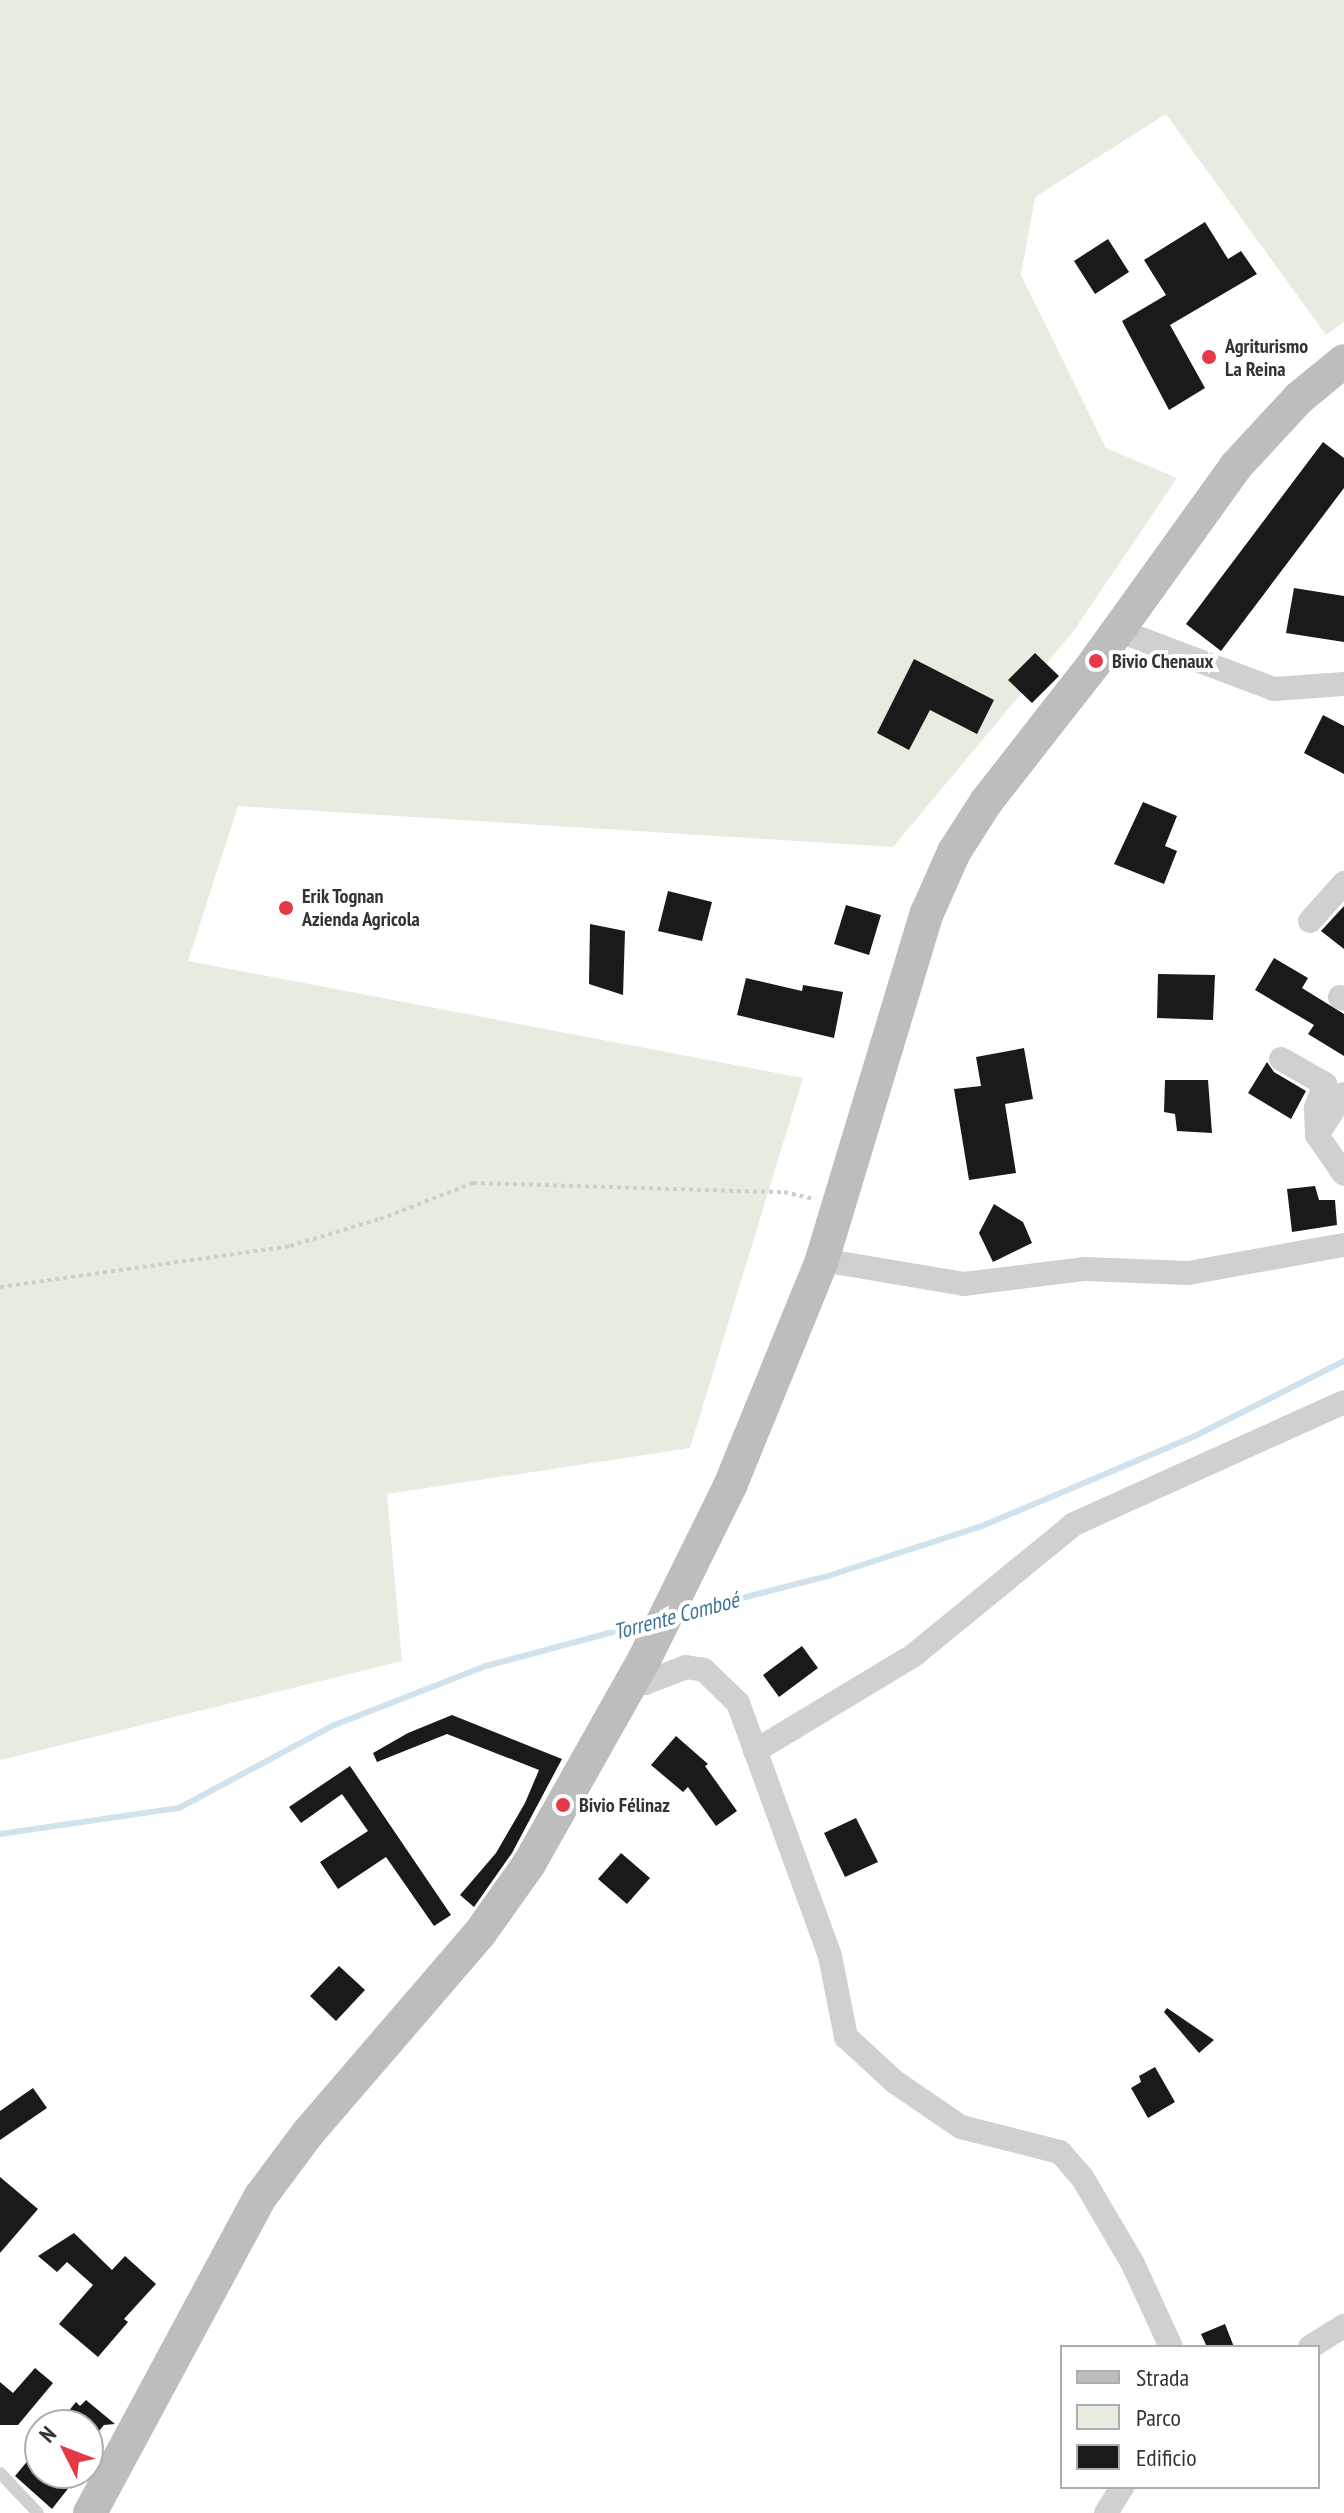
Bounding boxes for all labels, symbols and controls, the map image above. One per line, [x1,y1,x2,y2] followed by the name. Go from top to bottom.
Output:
[1225,334,1308,381] place label: Agriturismo La Reina
[1200,348,1218,366] marker: Agriturismo La Reina
[1112,649,1213,673] place label: Bivio Chenaux
[1087,652,1105,670] marker: Bivio Chenaux
[302,884,420,931] place label: Erik Tognan Azienda Agricola
[277,899,295,917] marker: Erik Tognan Azienda Agricola
[610,1587,742,1645] water label: Torrente Comboé
[579,1793,670,1817] place label: Bivio Félinaz
[554,1796,572,1814] marker: Bivio Félinaz
[1060,2345,1320,2489] legend
[1136,2362,1189,2393] text: Strada
[1136,2402,1181,2433] text: Parco
[24,2409,104,2489] north arrow
[33,2420,62,2448] text: N
[1136,2442,1197,2473] text: Edificio

